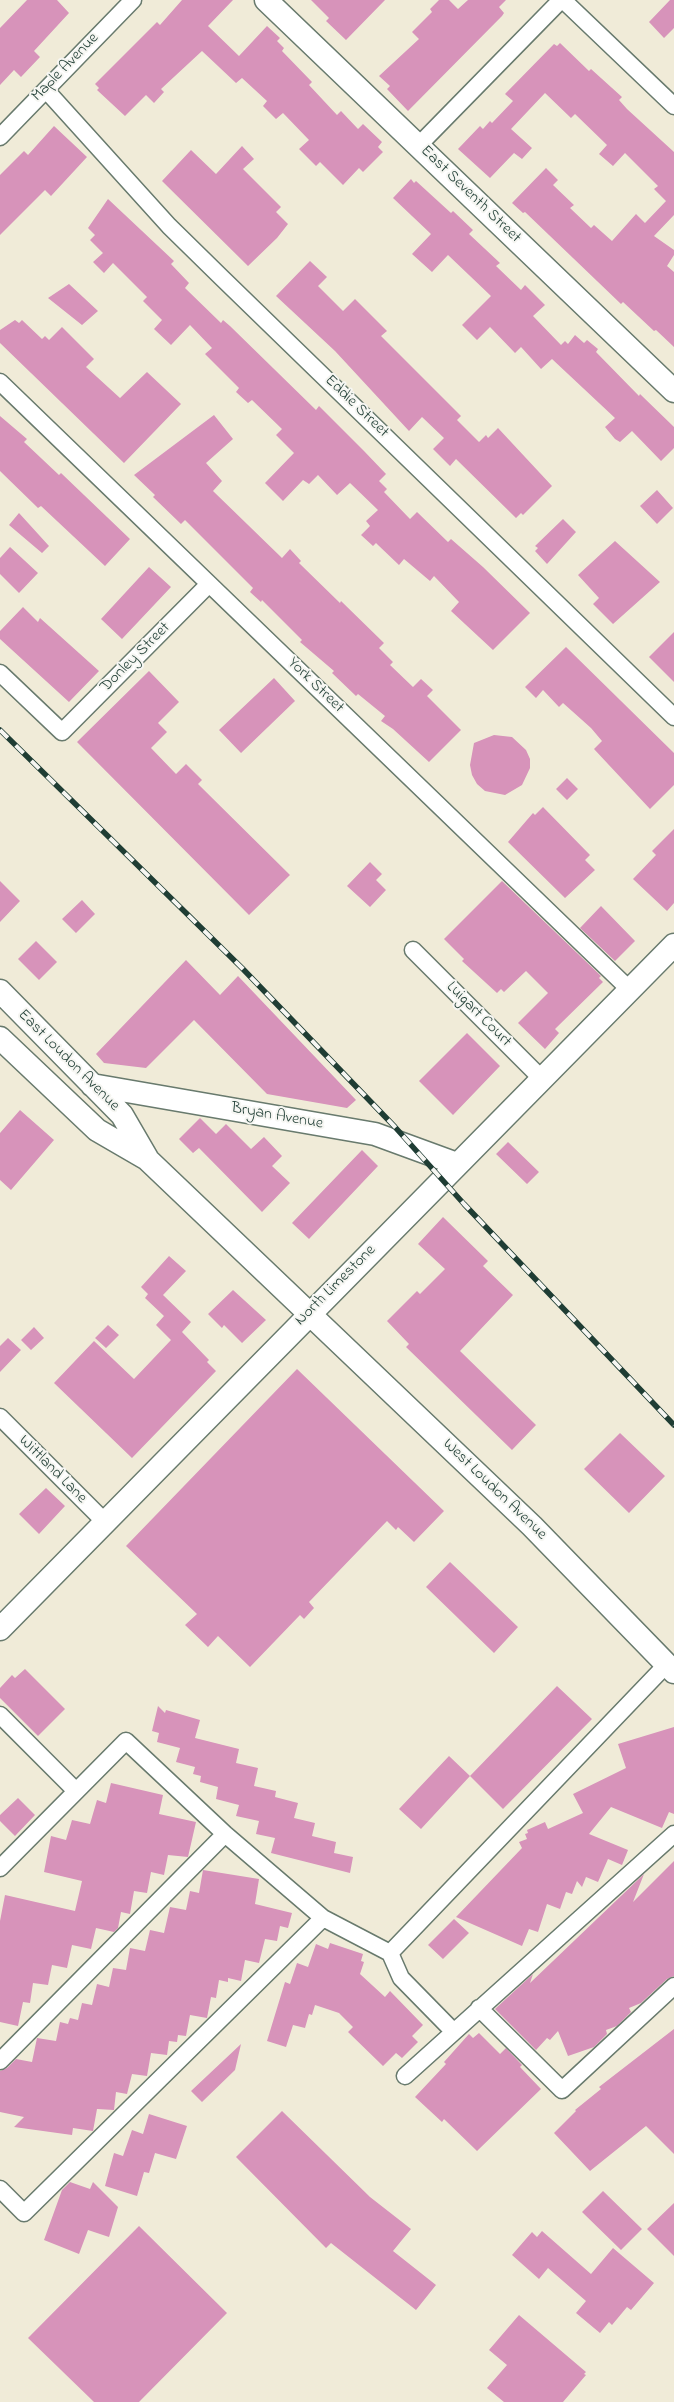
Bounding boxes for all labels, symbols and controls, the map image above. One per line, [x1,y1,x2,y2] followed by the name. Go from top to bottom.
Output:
[28,30,104,106] street label: Maple Avenue
[416,142,524,248] street label: East Seventh Street
[320,372,392,442] street label: Eddie Street
[97,619,175,697] street label: Donley Street
[283,654,347,718] street label: York Street
[441,978,515,1052] street label: Luigart Court
[13,1006,123,1116] street label: East Loudon Avenue
[230,1099,324,1135] street label: Bryan Avenue
[292,1242,380,1330] street label: North Limestone
[14,1432,90,1508] street label: Wittland Lane
[438,1435,550,1545] street label: West Loudon Avenue

